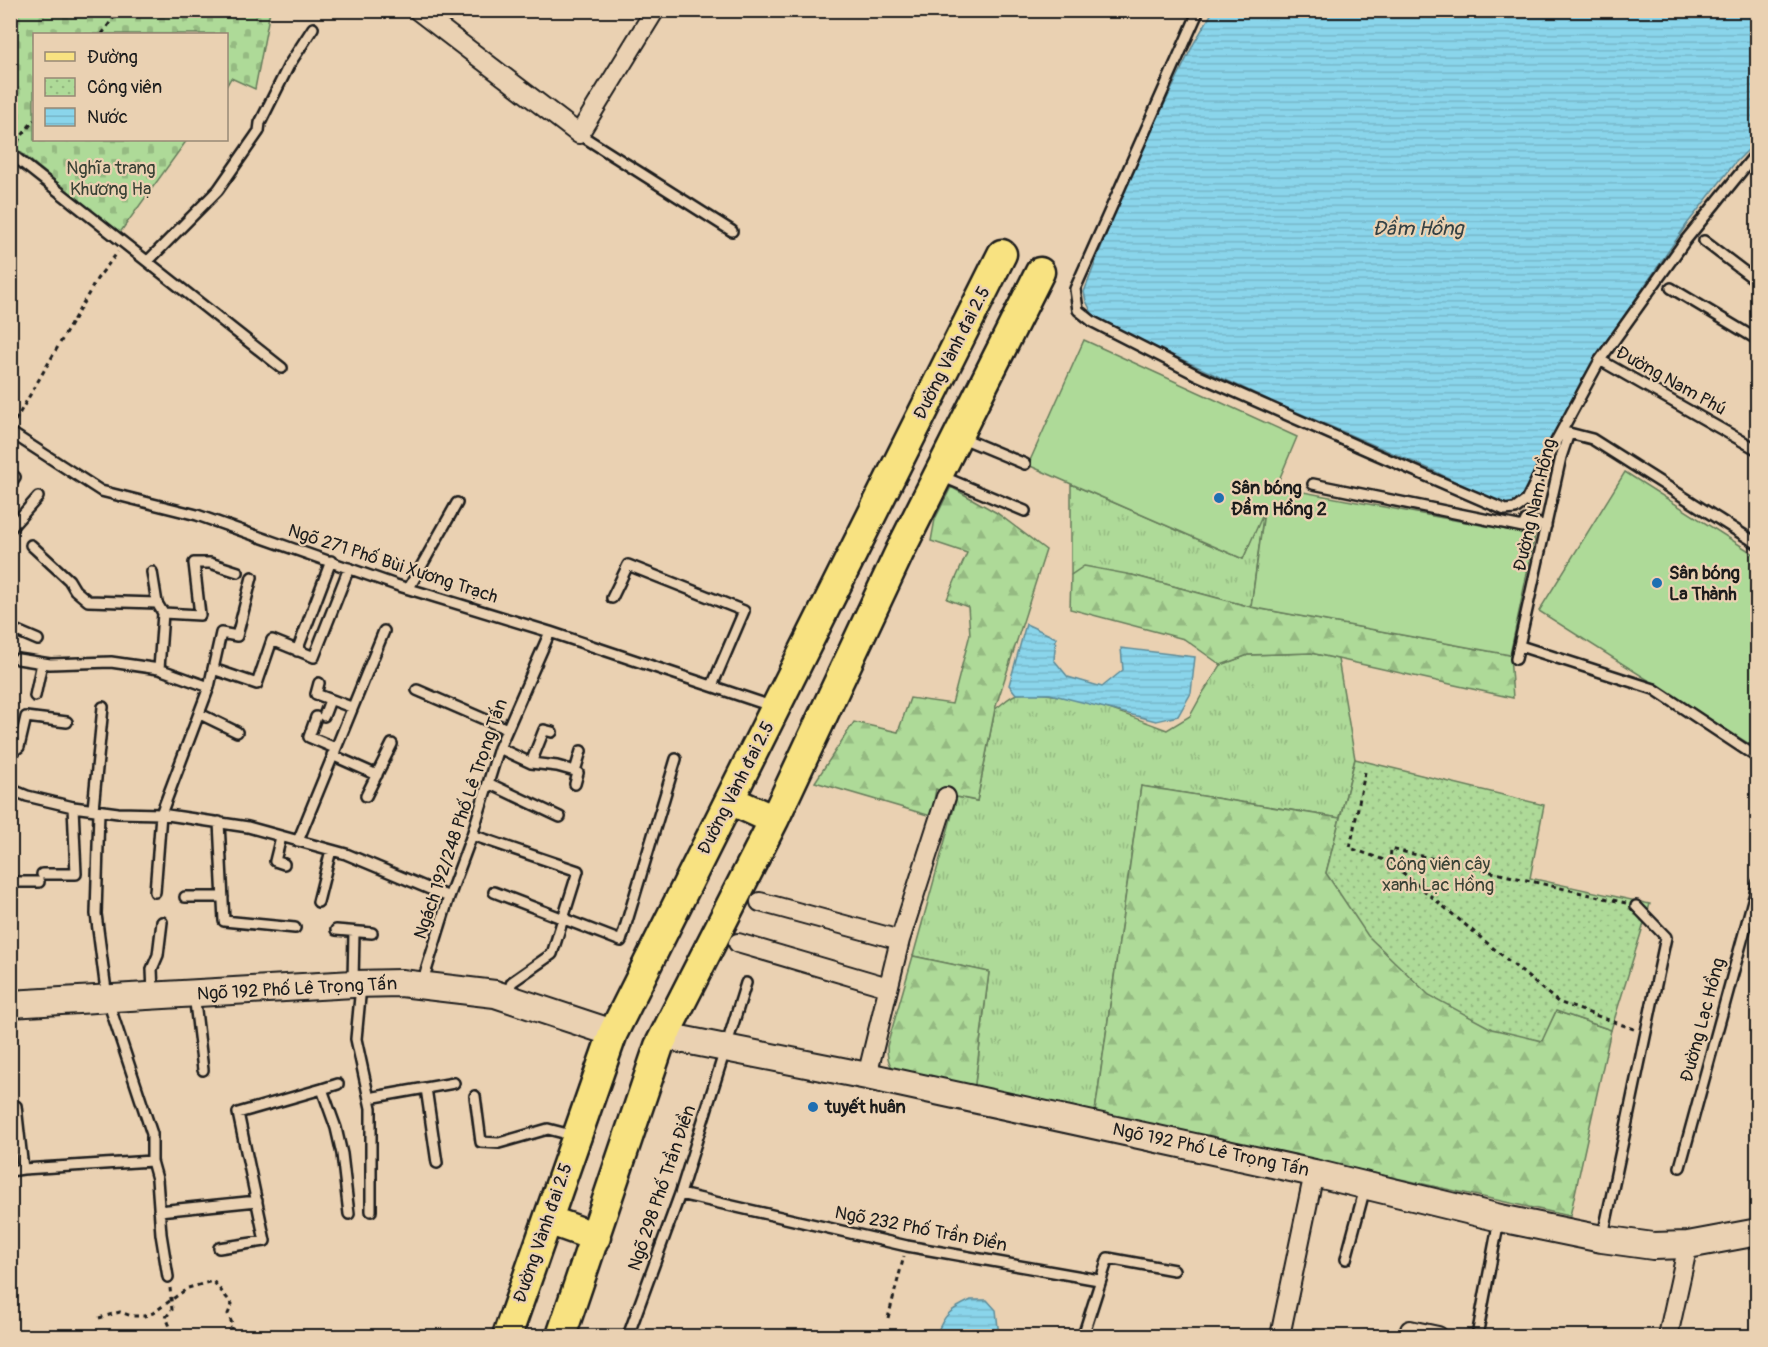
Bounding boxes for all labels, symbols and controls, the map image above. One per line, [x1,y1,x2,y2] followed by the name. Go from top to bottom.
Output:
[33,33,228,141] legend
[87,46,138,69] text: Đường
[87,76,162,99] text: Công viên
[87,106,128,129] text: Nước
[66,157,156,201] park label: Nghĩa trang Khương Hạ
[1373,216,1465,241] water label: Đầm Hồng
[909,283,995,423] street label: Đường Vành đai 2.5
[1612,341,1730,421] street label: Đường Nam Phú
[1509,436,1561,574] street label: Đường Nam Hồng
[1231,477,1327,521] place label: Sân bóng Đầm Hồng 2
[1212,491,1226,505] marker: Sân bóng Đầm Hồng 2
[285,519,501,609] street label: Ngõ 271 Phố Bùi Xương Trạch
[1669,562,1740,606] place label: Sân bóng La Thành
[1650,576,1664,590] marker: Sân bóng La Thành
[409,696,513,942] street label: Ngách 192/248 Phố Lê Trọng Tấn
[693,718,779,858] street label: Đường Vành đai 2.5
[1382,853,1494,897] park label: Công viên cây xanh Lạc Hồng
[1675,955,1731,1085] street label: Đường Lạc Hồng
[196,972,398,1006] street label: Ngõ 192 Phố Lê Trọng Tấn
[824,1096,906,1119] place label: tuyết huân
[806,1100,820,1114] marker: tuyết huân
[622,1102,701,1274] street label: Ngõ 298 Phố Trần Điền
[1111,1118,1311,1182] street label: Ngõ 192 Phố Lê Trọng Tấn
[508,1160,578,1306] street label: Đường Vành đai 2.5
[833,1200,1009,1257] street label: Ngõ 232 Phố Trần Điền

